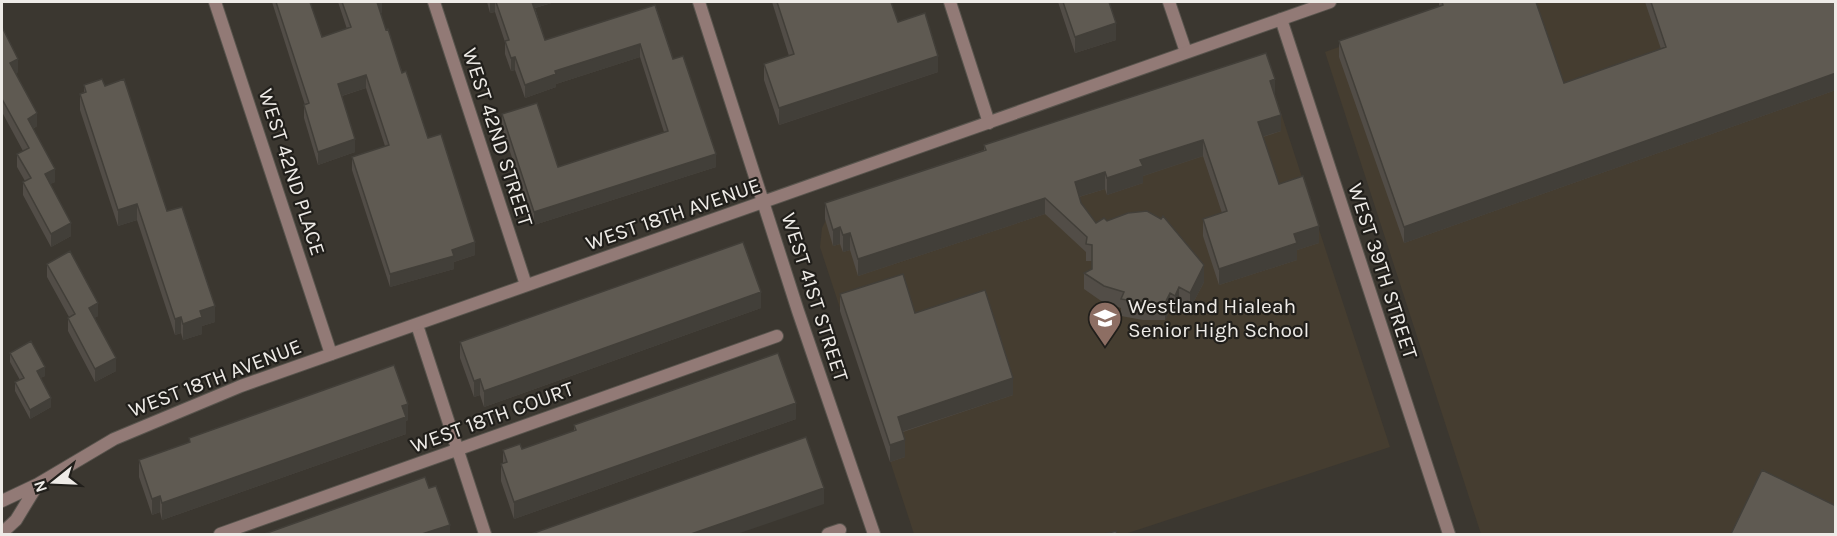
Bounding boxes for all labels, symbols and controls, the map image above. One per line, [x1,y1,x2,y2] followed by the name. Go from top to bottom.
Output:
[458,45,538,230] street label: WEST 42ND STREET
[254,86,330,258] street label: WEST 42ND PLACE
[583,173,763,255] street label: WEST 18TH AVENUE
[1343,180,1423,362] street label: WEST 39TH STREET
[776,210,854,385] street label: WEST 41ST STREET
[1128,294,1309,342] place label: Westland Hialeah Senior High School
[1087,300,1123,347] school or university icon: Westland Hialeah Senior High School
[125,334,305,422] street label: WEST 18TH AVENUE
[407,376,577,458] street label: WEST 18TH COURT
[24,452,84,512] north arrow
[29,478,51,495] text: N

